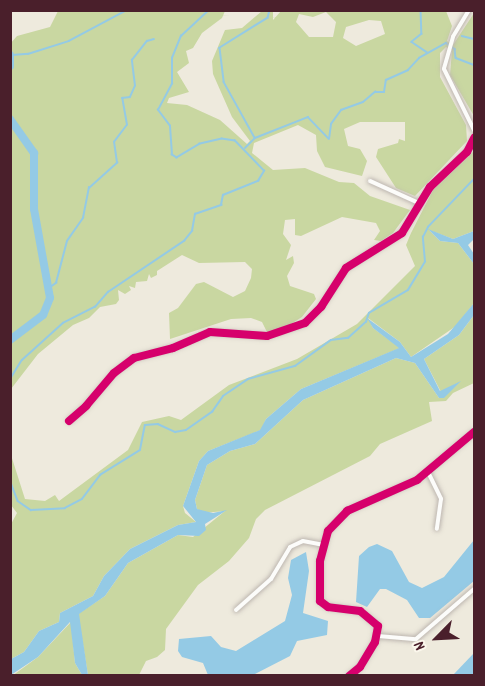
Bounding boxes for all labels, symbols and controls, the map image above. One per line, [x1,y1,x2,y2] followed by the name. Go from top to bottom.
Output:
[407,608,467,668] north arrow
[408,637,432,654] text: N

